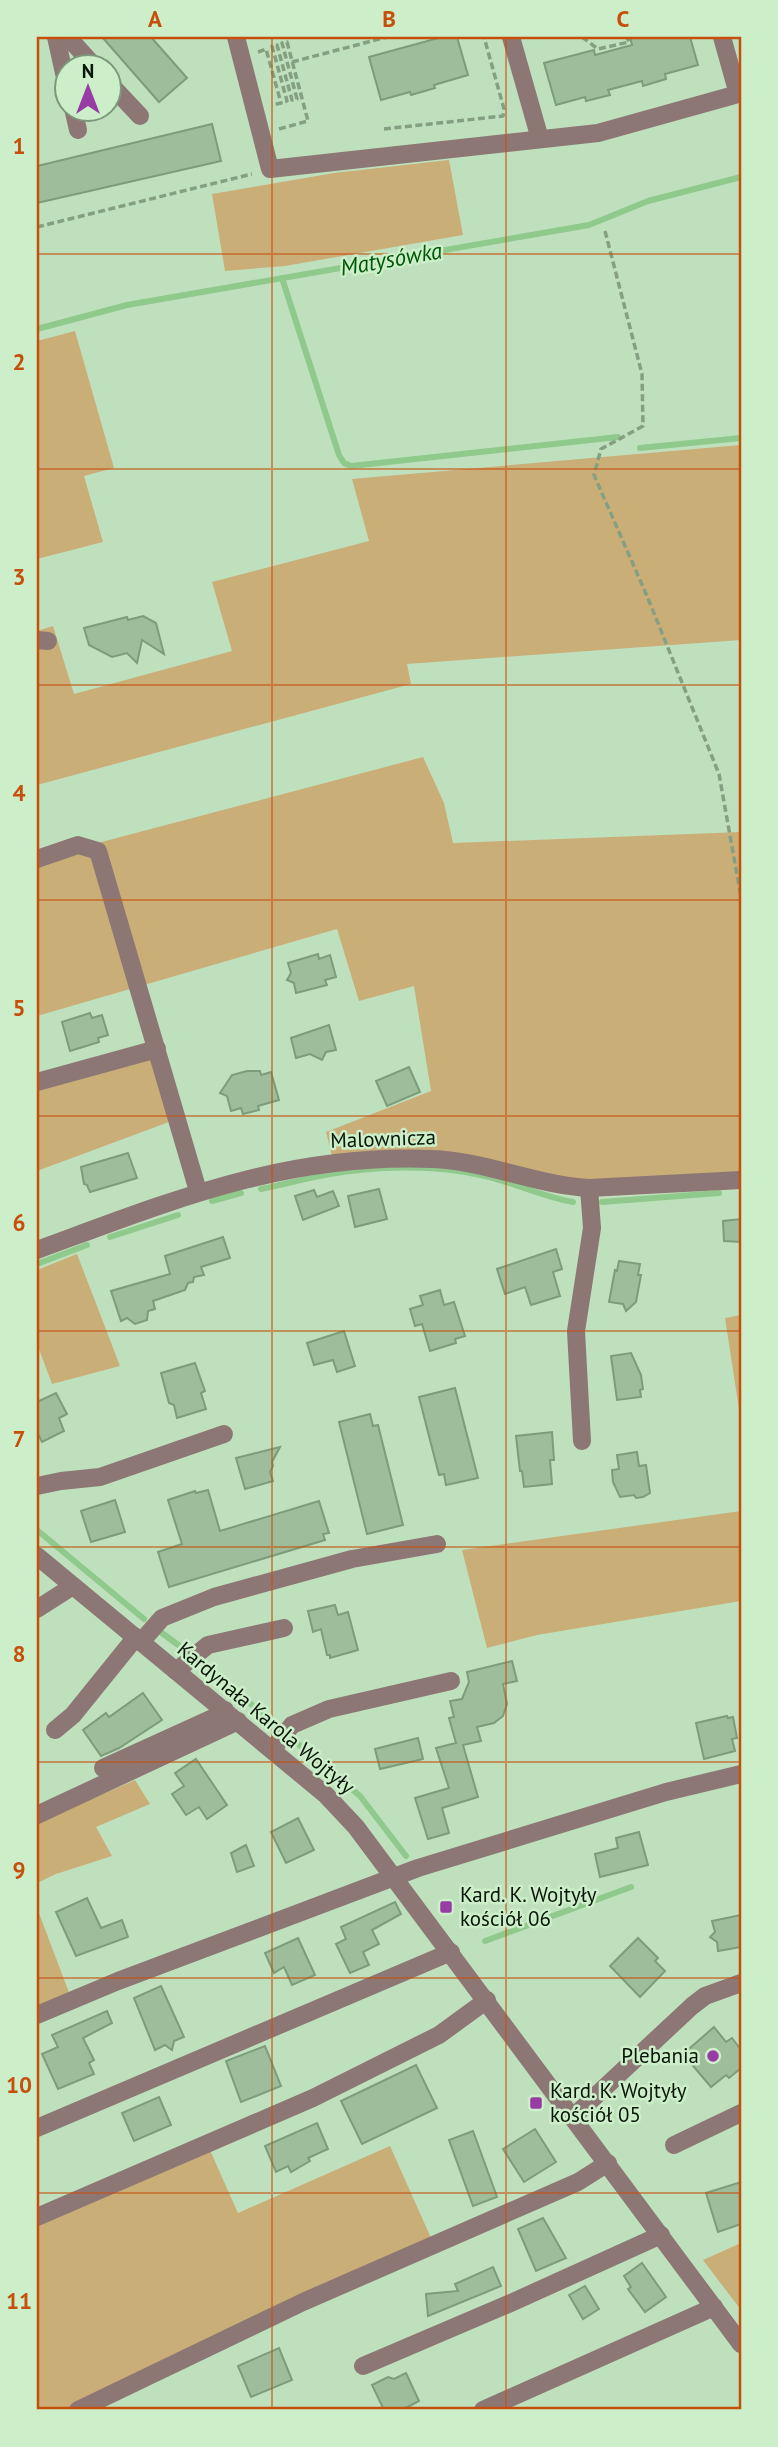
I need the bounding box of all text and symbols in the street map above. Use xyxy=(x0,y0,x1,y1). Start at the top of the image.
text: A xyxy=(148,4,162,33)
text: B xyxy=(382,4,396,33)
text: C xyxy=(617,4,630,33)
north arrow xyxy=(52,52,122,122)
text: N xyxy=(82,59,94,83)
text: 1 xyxy=(12,131,26,160)
water label: Matysówka xyxy=(338,235,444,282)
text: 2 xyxy=(12,347,26,376)
text: 3 xyxy=(12,562,26,591)
text: 4 xyxy=(12,778,26,807)
text: 5 xyxy=(12,993,26,1022)
street label: Malownicza xyxy=(330,1123,436,1154)
text: 6 xyxy=(12,1208,26,1237)
text: 7 xyxy=(12,1424,26,1453)
street label: Kardynała Karola Wojtyły xyxy=(172,1635,361,1800)
text: 8 xyxy=(12,1639,26,1668)
text: 9 xyxy=(12,1855,26,1884)
place label: Kard. K. Wojtyły kościół 06 xyxy=(460,1881,597,1932)
marker: Kard. K. Wojtyły kościół 06 xyxy=(438,1899,454,1915)
place label: Plebania xyxy=(621,2042,699,2069)
marker: Plebania xyxy=(705,2048,721,2064)
text: 10 xyxy=(6,2070,32,2099)
place label: Kard. K. Wojtyły kościół 05 xyxy=(550,2077,687,2128)
marker: Kard. K. Wojtyły kościół 05 xyxy=(528,2095,544,2111)
text: 11 xyxy=(6,2286,32,2315)

